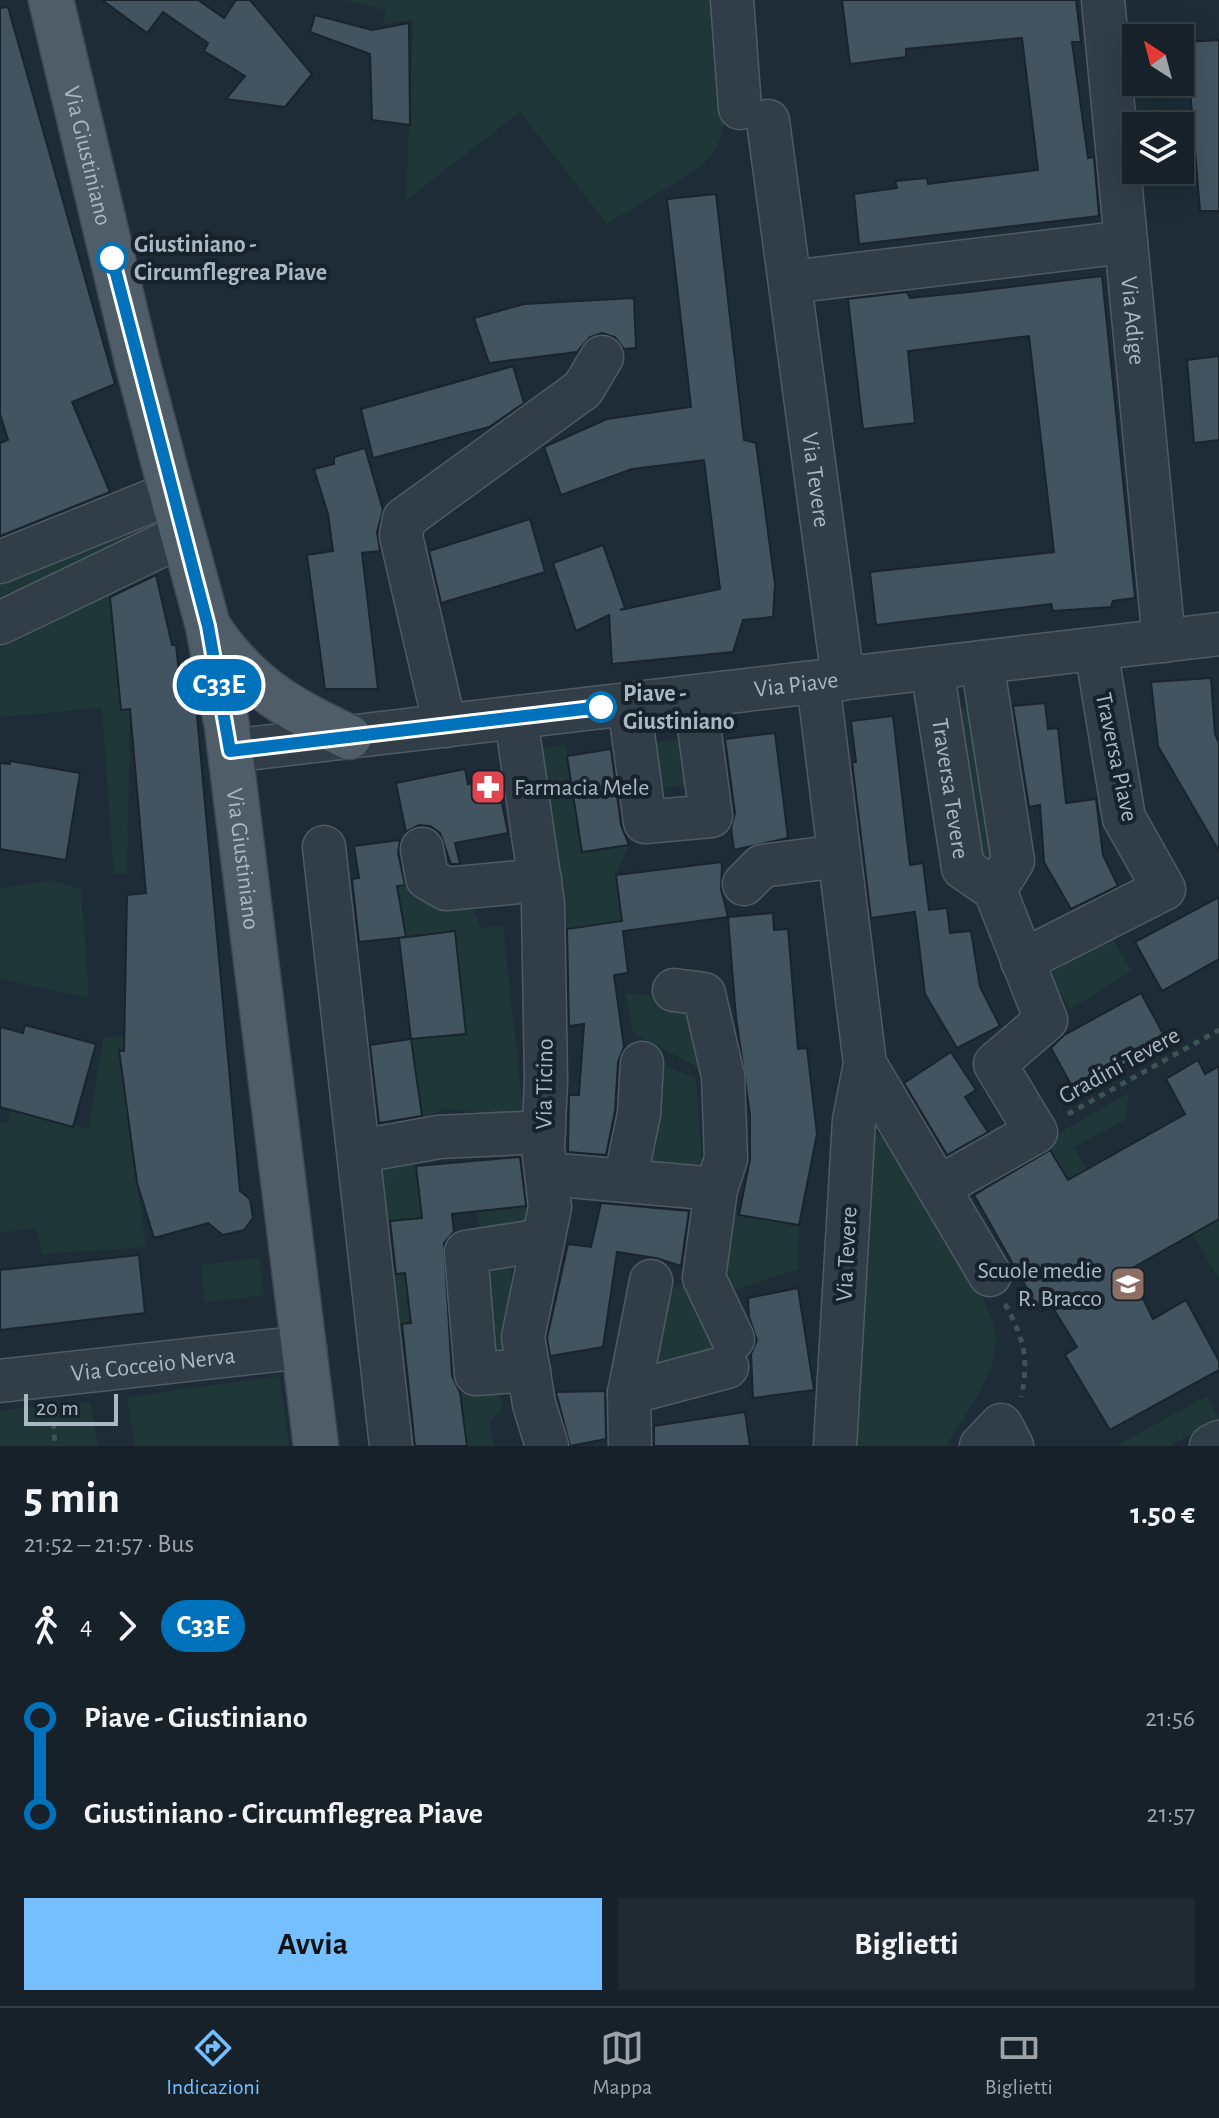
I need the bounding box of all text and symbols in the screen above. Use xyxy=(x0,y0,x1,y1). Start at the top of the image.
north arrow xyxy=(1122,24,1194,96)
map controls xyxy=(1122,24,1194,184)
street label: Via Giustiniano xyxy=(59,84,115,228)
button: layers xyxy=(1122,112,1194,184)
place label: Giustiniano - Circumflegrea Piave xyxy=(134,233,327,285)
marker: Giustiniano - Circumflegrea Piave xyxy=(97,243,127,273)
street label: Via Adige xyxy=(1116,275,1149,366)
street label: Via Tevere xyxy=(797,431,833,529)
line badge: C33E xyxy=(163,659,275,711)
street label: Via Piave xyxy=(753,668,839,702)
text: C33E xyxy=(193,671,245,699)
place label: Piave - Giustiniano xyxy=(623,682,735,734)
street label: Traversa Piave xyxy=(1091,691,1141,824)
marker: Piave - Giustiniano xyxy=(586,692,616,722)
street label: Traversa Tevere xyxy=(927,717,972,861)
pharmacy icon: Farmacia Mele xyxy=(469,768,507,806)
place label: Farmacia Mele xyxy=(514,776,649,800)
street label: Via Giustiniano xyxy=(222,787,263,931)
street label: Gradini Tevere xyxy=(1055,1023,1184,1109)
street label: Via Ticino xyxy=(532,1038,558,1130)
street label: Via Tevere xyxy=(833,1206,861,1302)
place label: Scuole medie R. Bracco xyxy=(977,1259,1102,1311)
school or university icon: Scuole medie R. Bracco xyxy=(1109,1265,1147,1303)
street label: Via Cocceio Nerva xyxy=(70,1344,237,1386)
scale bar xyxy=(24,1390,118,1426)
text: 20 m xyxy=(36,1397,79,1419)
text: 5 min xyxy=(24,1477,120,1521)
text: 1.50 € xyxy=(1130,1499,1195,1529)
text: 21:52 – 21:57 · Bus xyxy=(24,1531,194,1557)
icon: walk xyxy=(24,1604,68,1648)
icon: forward xyxy=(105,1604,149,1648)
text: C33E xyxy=(177,1612,229,1640)
text: 4 xyxy=(80,1613,93,1639)
text: Piave - Giustiniano xyxy=(84,1703,308,1733)
text: 21:56 xyxy=(1145,1705,1195,1731)
text: Giustiniano - Circumflegrea Piave xyxy=(84,1799,483,1829)
text: 21:57 xyxy=(1147,1801,1195,1827)
button: Avvia xyxy=(24,1898,602,1990)
button: Biglietti xyxy=(618,1898,1195,1990)
tab: Indicazioni xyxy=(166,2026,260,2100)
tab: Mappa xyxy=(592,2026,652,2100)
tab: Biglietti xyxy=(985,2026,1053,2100)

